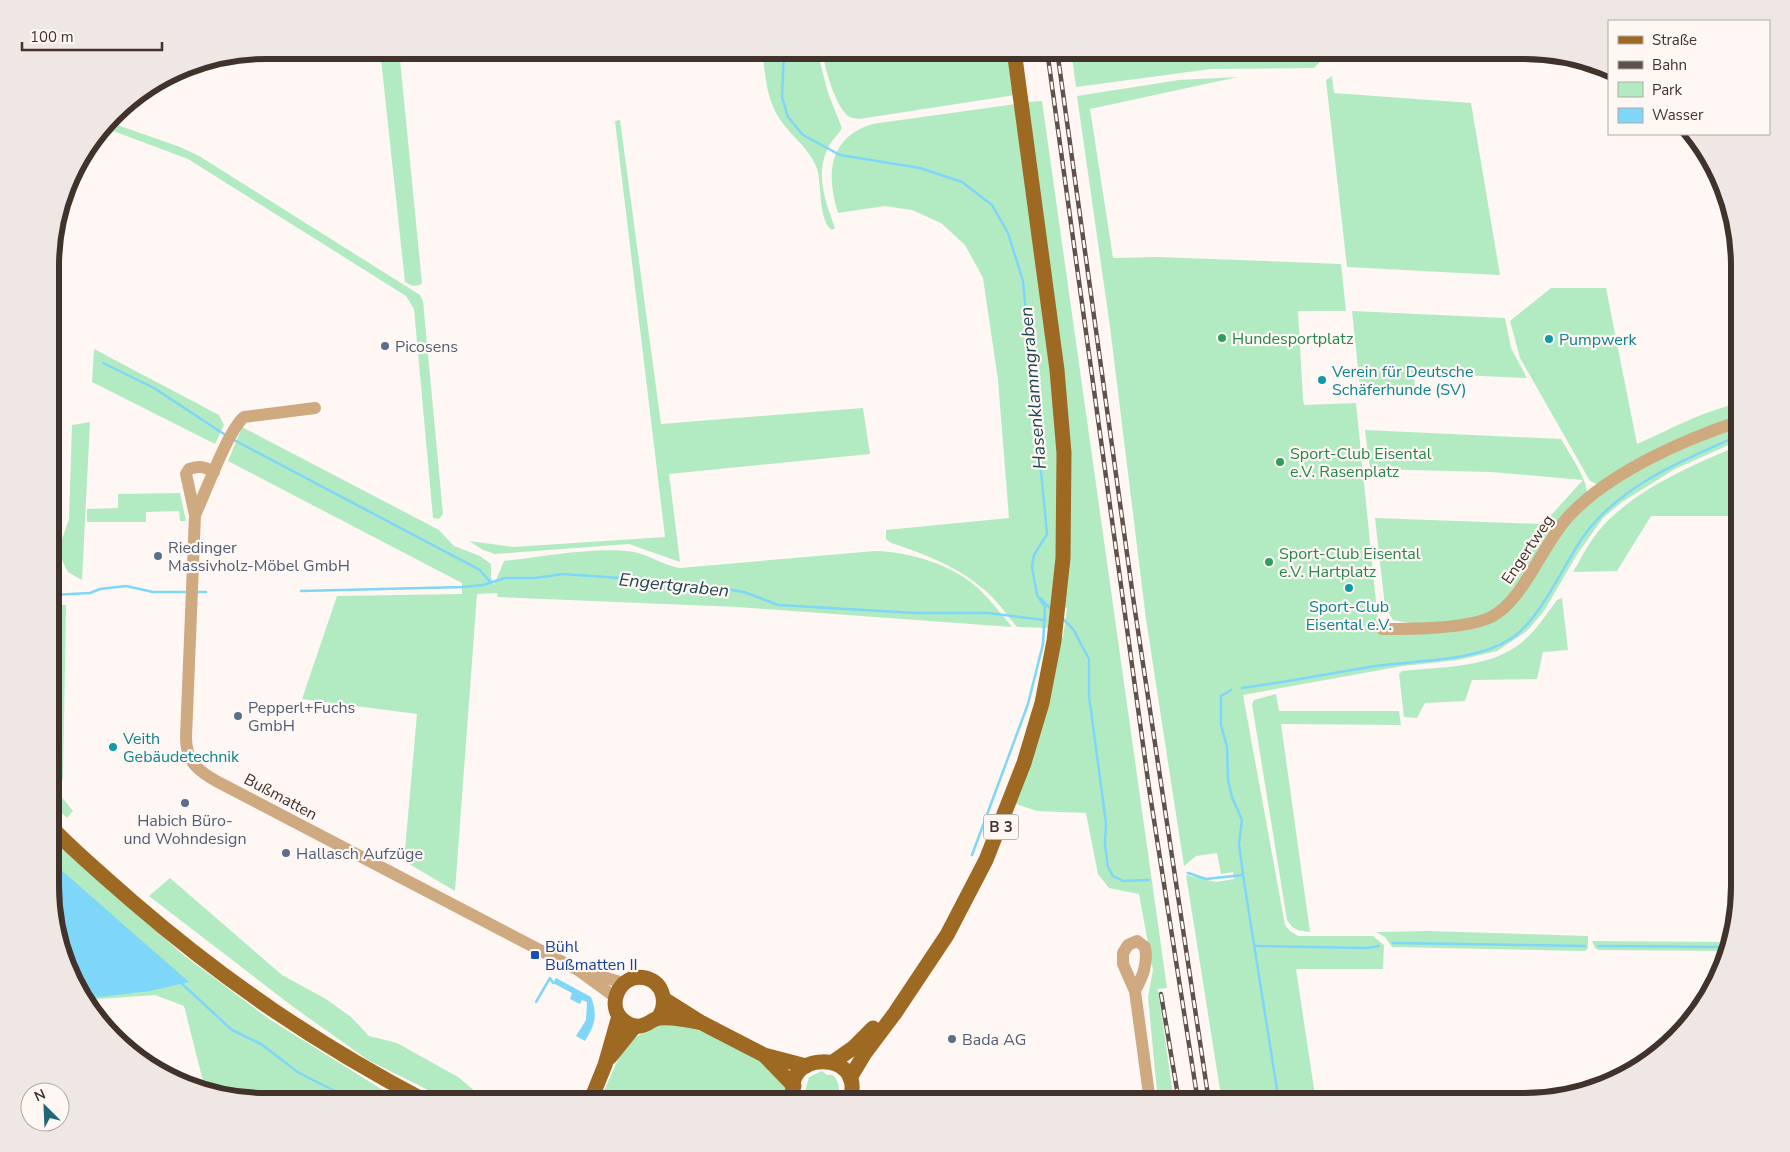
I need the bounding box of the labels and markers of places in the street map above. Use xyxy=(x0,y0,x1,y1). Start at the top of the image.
place label: Hundesportplatz xyxy=(1232,328,1353,350)
place label: Pumpwerk xyxy=(1559,329,1637,351)
marker: Hundesportplatz xyxy=(1216,332,1228,344)
marker: Pumpwerk xyxy=(1543,333,1555,345)
place label: Picosens xyxy=(395,336,458,358)
marker: Picosens xyxy=(379,340,391,352)
place label: Verein für Deutsche Schäferhunde (SV) xyxy=(1331,361,1473,401)
marker: Verein für Deutsche Schäferhunde (SV) xyxy=(1316,374,1328,386)
place label: Sport-Club Eisental e.V. Rasenplatz xyxy=(1290,443,1432,483)
marker: Sport-Club Eisental e.V. Rasenplatz xyxy=(1274,456,1286,468)
place label: Riedinger Massivholz-Möbel GmbH xyxy=(168,537,350,577)
place label: Sport-Club Eisental e.V. Hartplatz xyxy=(1279,543,1421,583)
marker: Riedinger Massivholz-Möbel GmbH xyxy=(152,550,164,562)
marker: Sport-Club Eisental e.V. Hartplatz xyxy=(1263,556,1275,568)
marker: Sport-Club Eisental e.V. xyxy=(1343,582,1355,594)
place label: Sport-Club Eisental e.V. xyxy=(1306,596,1392,636)
place label: Pepperl+Fuchs GmbH xyxy=(248,697,355,737)
marker: Pepperl+Fuchs GmbH xyxy=(232,710,244,722)
place label: Veith Gebäudetechnik xyxy=(122,728,240,768)
marker: Veith Gebäudetechnik xyxy=(107,741,119,753)
marker: Habich Büro- und Wohndesign xyxy=(179,797,191,809)
place label: Habich Büro- und Wohndesign xyxy=(124,810,246,850)
place label: Hallasch Aufzüge xyxy=(296,843,423,865)
marker: Hallasch Aufzüge xyxy=(280,847,292,859)
place label: Bühl Bußmatten II xyxy=(545,936,638,976)
marker: Bühl Bußmatten II xyxy=(529,949,541,961)
place label: Bada AG xyxy=(962,1029,1026,1051)
marker: Bada AG xyxy=(946,1033,958,1045)

